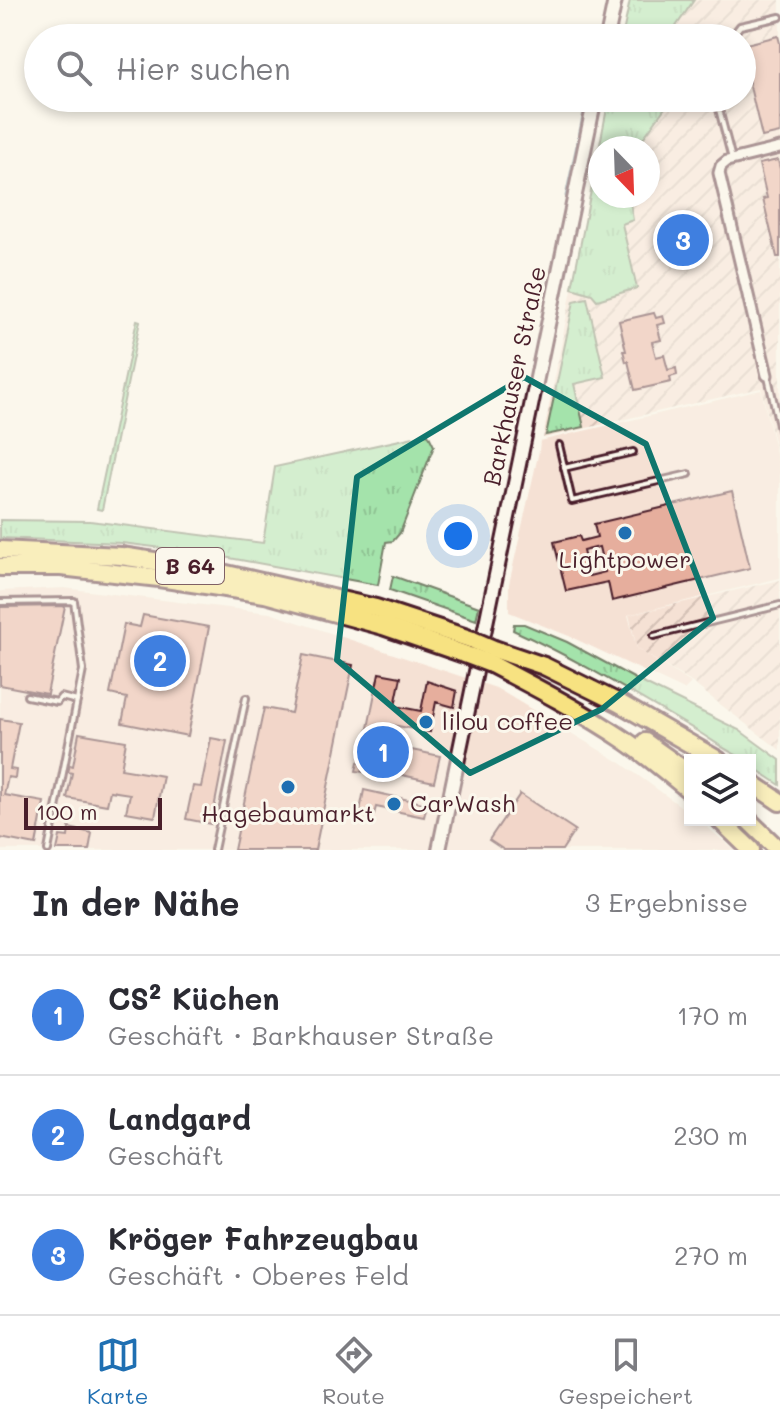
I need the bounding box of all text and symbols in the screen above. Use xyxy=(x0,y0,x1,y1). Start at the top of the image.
search box xyxy=(24,24,756,112)
icon: search xyxy=(52,46,96,90)
text: Hier suchen xyxy=(116,48,291,88)
north arrow xyxy=(588,136,660,208)
pin: 3 xyxy=(657,210,709,270)
street label: Barkhauser Straße xyxy=(475,263,552,488)
your location xyxy=(438,516,478,556)
marker: Lightpower xyxy=(616,524,634,542)
place label: Lightpower xyxy=(559,543,691,574)
road number: B 64 xyxy=(156,548,224,584)
pin: 2 xyxy=(134,631,186,691)
place label: lilou coffee xyxy=(442,705,573,736)
marker: lilou coffee xyxy=(417,713,435,731)
pin: 1 xyxy=(357,722,409,782)
map controls xyxy=(684,754,756,826)
button: layers xyxy=(684,754,756,826)
marker: Hagebaumarkt xyxy=(279,778,297,796)
place label: CarWash xyxy=(410,787,515,818)
scale bar xyxy=(24,794,162,830)
marker: CarWash xyxy=(385,795,403,813)
text: 100 m xyxy=(36,797,98,826)
place label: Hagebaumarkt xyxy=(201,797,375,828)
text: In der Nähe xyxy=(32,880,240,925)
text: 3 Ergebnisse xyxy=(585,885,748,919)
text: CS² Küchen xyxy=(108,978,280,1018)
text: 1 xyxy=(52,998,64,1032)
text: 170 m xyxy=(677,998,748,1032)
text: Geschäft · Barkhauser Straße xyxy=(108,1018,494,1052)
text: Landgard xyxy=(108,1098,251,1138)
text: 2 xyxy=(51,1118,65,1152)
text: 230 m xyxy=(673,1118,748,1152)
text: Geschäft xyxy=(108,1138,224,1172)
text: Kröger Fahrzeugbau xyxy=(108,1218,419,1258)
text: 3 xyxy=(50,1238,66,1272)
text: 270 m xyxy=(674,1238,748,1272)
text: Geschäft · Oberes Feld xyxy=(108,1258,409,1292)
tab: Karte xyxy=(87,1333,148,1410)
tab: Route xyxy=(322,1333,385,1410)
tab: Gespeichert xyxy=(559,1333,693,1410)

